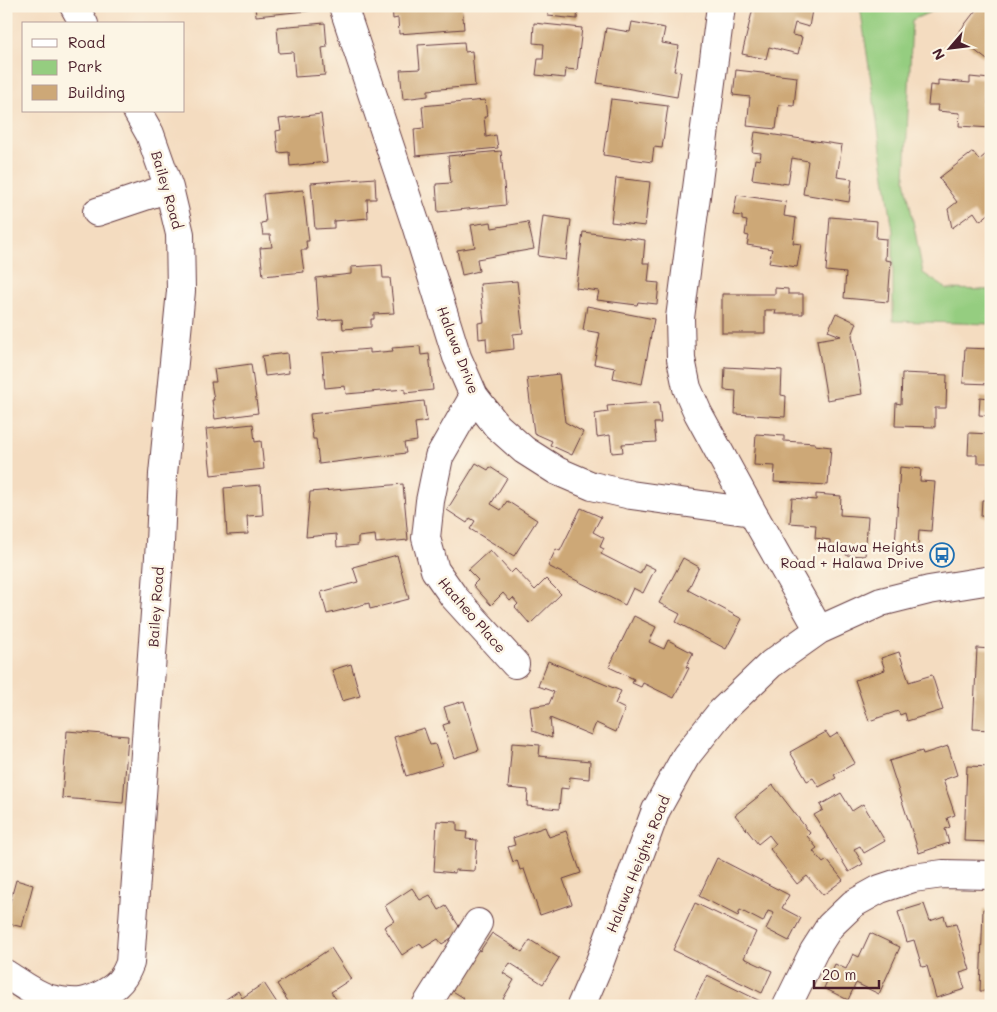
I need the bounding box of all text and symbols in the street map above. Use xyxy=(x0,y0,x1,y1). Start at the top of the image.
legend xyxy=(22,22,185,112)
north arrow xyxy=(924,22,974,72)
text: Road xyxy=(68,32,105,52)
text: N xyxy=(927,45,949,63)
text: Park xyxy=(68,56,102,76)
text: Building xyxy=(68,82,125,102)
street label: Bailey Road xyxy=(147,149,188,231)
street label: Halawa Drive xyxy=(433,303,484,396)
place label: Halawa Heights Road + Halawa Drive xyxy=(781,537,924,572)
bus stop icon: Halawa Heights Road + Halawa Drive xyxy=(929,542,955,568)
street label: Bailey Road xyxy=(143,566,168,648)
street label: Haaheo Place xyxy=(434,573,511,657)
street label: Halawa Heights Road xyxy=(601,792,674,935)
scale bar xyxy=(814,957,880,989)
text: 20 m xyxy=(822,964,856,984)

